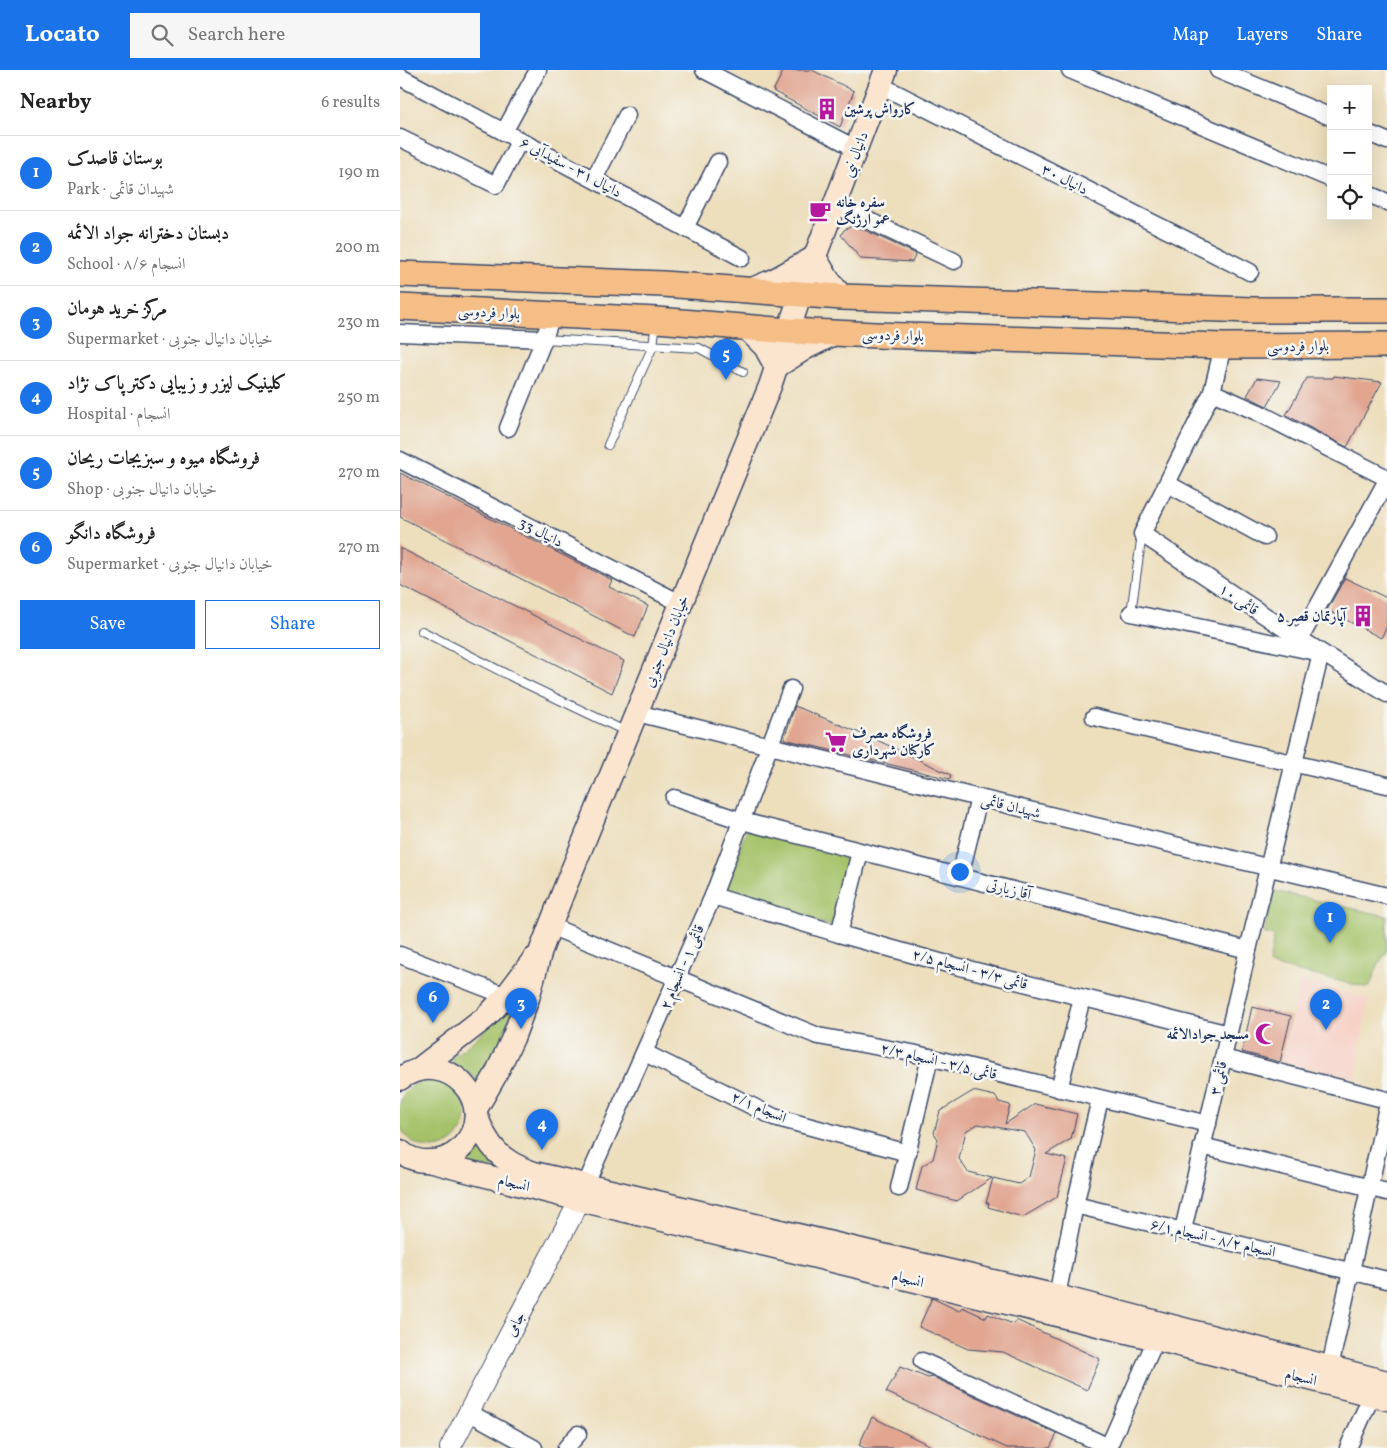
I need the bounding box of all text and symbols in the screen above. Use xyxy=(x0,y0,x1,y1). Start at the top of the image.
search box xyxy=(130,13,480,58)
text: Locato xyxy=(25,18,100,52)
icon: search xyxy=(148,21,176,49)
text: Search here xyxy=(188,22,285,48)
text: Map xyxy=(1172,23,1208,48)
text: Layers xyxy=(1236,23,1288,48)
text: Share xyxy=(1316,23,1362,48)
map controls xyxy=(1327,85,1372,220)
button: + xyxy=(1327,85,1372,130)
text: Nearby xyxy=(20,88,91,117)
text: 6 results xyxy=(321,92,380,114)
building icon: کارواش پرشین xyxy=(814,96,840,122)
place label: کارواش پرشین xyxy=(844,100,916,121)
street label: دانیال نبی xyxy=(838,129,875,180)
button: − xyxy=(1327,130,1372,175)
street label: دانیال ۳۱ - سفیدآبی ۶ xyxy=(516,133,625,204)
text: بوستان قاصدک xyxy=(67,146,163,172)
street label: دانیال ۳۰ xyxy=(1037,160,1091,201)
text: 1 xyxy=(33,162,39,184)
text: 190 m xyxy=(338,162,380,184)
button: locate xyxy=(1327,175,1372,220)
text: Park · شهیدان قائمی xyxy=(67,179,174,201)
place label: سفره خانه عمو ارژنگ xyxy=(836,193,890,231)
cafe icon: سفره خانه عمو ارژنگ xyxy=(807,198,833,224)
text: دبستان دخترانه جواد الائمه xyxy=(67,221,229,247)
text: 2 xyxy=(32,237,40,259)
text: 200 m xyxy=(335,237,380,259)
text: School · انسجام ۸/۶ xyxy=(67,254,185,276)
text: مرکز خرید هومان xyxy=(67,296,167,322)
street label: بلوار فردوسی xyxy=(457,301,521,326)
text: 3 xyxy=(32,312,40,334)
text: 230 m xyxy=(337,312,380,334)
street label: بلوار فردوسی xyxy=(862,325,924,348)
text: Supermarket · خیابان دانیال جنوبی xyxy=(67,329,273,351)
street label: بلوار فردوسی xyxy=(1267,336,1329,359)
pin: 5 xyxy=(710,339,742,380)
text: کلینیک لیزر و زیبایی دکتر پاک نژاد xyxy=(67,371,287,397)
text: 4 xyxy=(31,387,41,409)
text: 250 m xyxy=(337,387,380,409)
text: Hospital · انسجام xyxy=(67,404,171,426)
text: فروشگاه میوه و سبزیجات ریحان xyxy=(67,446,260,472)
text: 5 xyxy=(32,462,40,484)
text: 270 m xyxy=(338,462,380,484)
text: Shop · خیابان دانیال جنوبی xyxy=(67,479,217,501)
street label: دانیال 33 xyxy=(514,513,566,553)
text: فروشگاه دانگو xyxy=(67,521,156,547)
text: 6 xyxy=(32,537,40,559)
text: 270 m xyxy=(338,537,380,559)
text: Supermarket · خیابان دانیال جنوبی xyxy=(67,554,273,576)
street label: قائمی ۱۰ xyxy=(1214,579,1262,621)
street label: خیابان دانیال جنوبی xyxy=(639,592,695,691)
button: Save xyxy=(20,600,195,649)
button: Share xyxy=(205,600,380,649)
building icon: آپارتمان قصر ۵ xyxy=(1350,603,1376,629)
place label: آپارتمان قصر ۵ xyxy=(1277,607,1348,628)
place label: فروشگاه مصرف کارکنان شهرداری xyxy=(852,723,936,762)
supermarket icon: فروشگاه مصرف کارکنان شهرداری xyxy=(823,729,849,755)
street label: شهیدان قائمی xyxy=(979,790,1043,825)
your location xyxy=(947,859,973,885)
street label: آقا زیارتی xyxy=(984,875,1035,907)
pin: 1 xyxy=(1314,902,1346,943)
street label: قائمی ۱ - انسجام ۲ xyxy=(656,922,712,1014)
street label: قائمی ۳/۳ - انسجام ۲/۵ xyxy=(909,945,1030,997)
pin: 6 xyxy=(417,982,449,1023)
pin: 3 xyxy=(505,988,537,1029)
pin: 2 xyxy=(1310,989,1342,1030)
mosque icon: مسجد جوادالائمه xyxy=(1253,1021,1279,1047)
place label: مسجد جوادالائمه xyxy=(1166,1025,1249,1046)
street label: قائمی ۳/۵ - انسجام ۲/۳ xyxy=(878,1039,999,1087)
street label: قائمی ۳ xyxy=(1205,1059,1234,1098)
street label: انسجام ۲/۱ xyxy=(727,1087,789,1130)
pin: 4 xyxy=(526,1109,558,1150)
street label: انسجام xyxy=(495,1170,532,1200)
street label: انسجام ۸/۲ - انسجام ۶/۱ xyxy=(1148,1215,1277,1265)
street label: انسجام xyxy=(889,1266,926,1296)
street label: جامی xyxy=(501,1309,531,1341)
street label: انسجام xyxy=(1282,1364,1319,1394)

